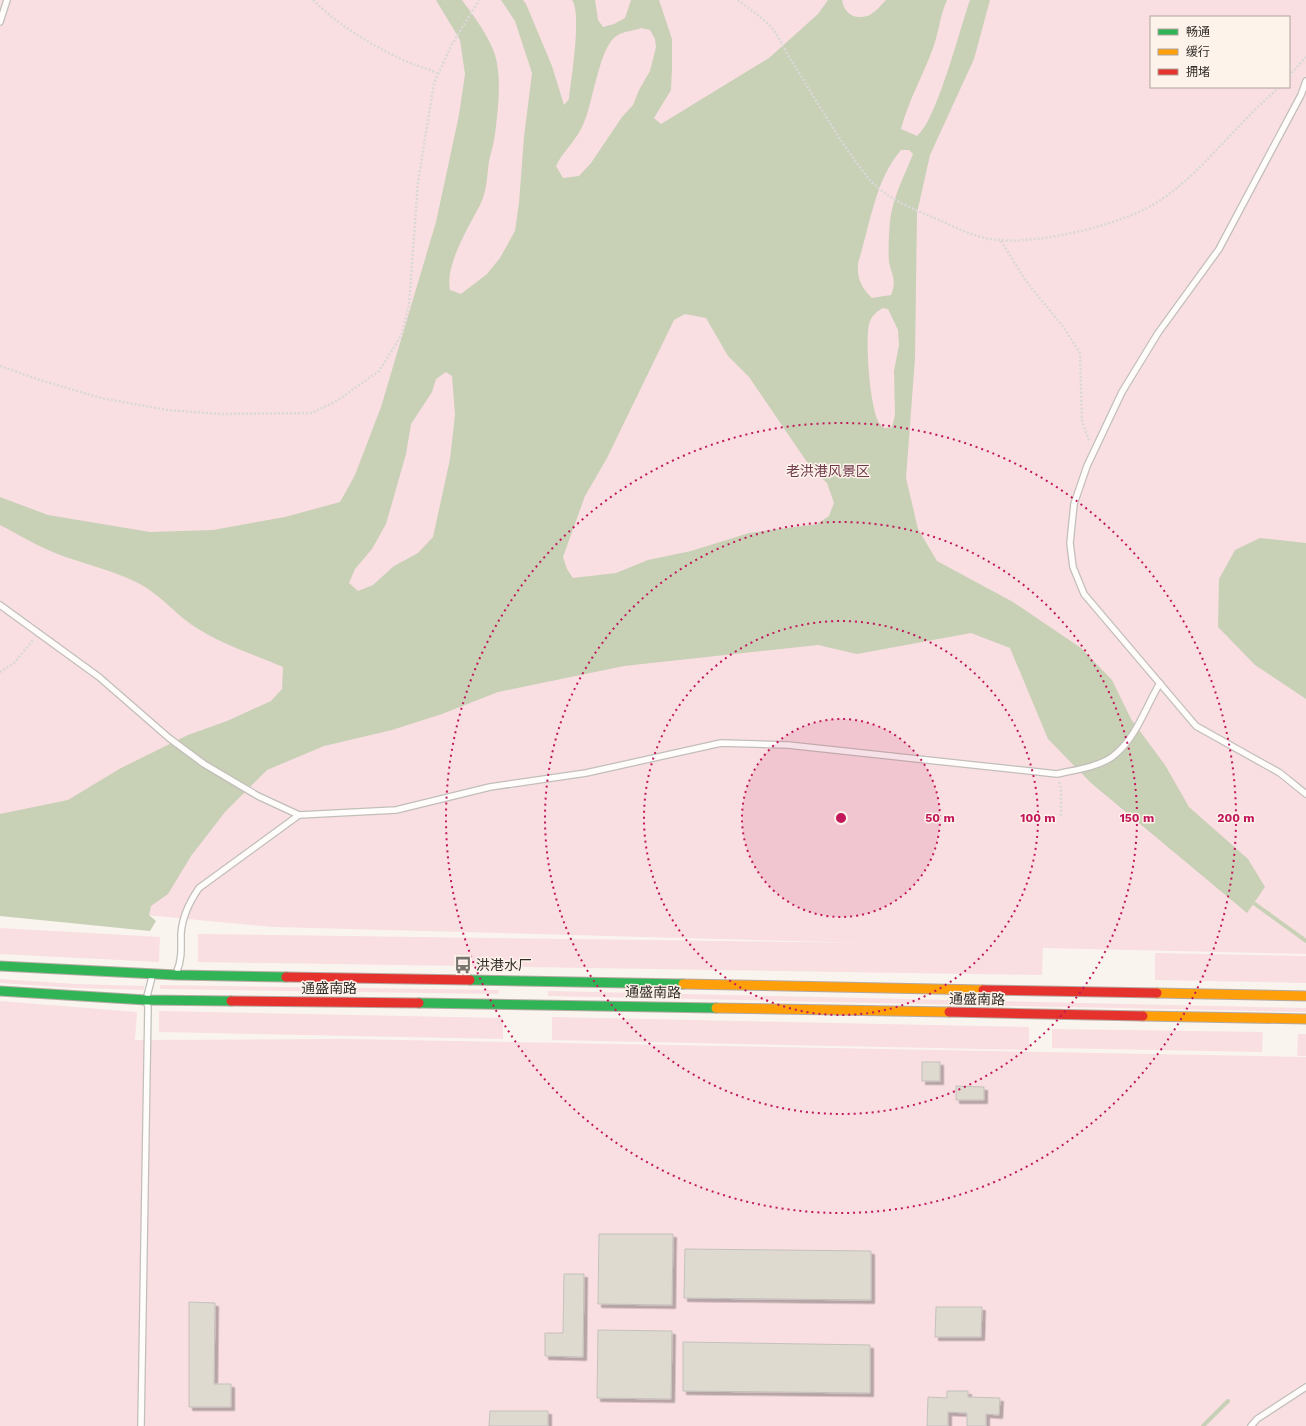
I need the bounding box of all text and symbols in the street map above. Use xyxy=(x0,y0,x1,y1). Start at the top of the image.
legend xyxy=(1150,16,1290,88)
text: 畅通 xyxy=(1186,25,1210,39)
text: 缓行 xyxy=(1186,45,1210,59)
text: 拥堵 xyxy=(1186,65,1210,79)
park label: 老洪港风景区 xyxy=(786,463,870,479)
centre of rings xyxy=(834,811,848,825)
text: 50 m xyxy=(925,811,955,825)
text: 100 m xyxy=(1020,811,1056,825)
text: 150 m xyxy=(1120,811,1154,825)
text: 200 m xyxy=(1217,811,1255,825)
bus stop icon: 洪港水厂 xyxy=(453,955,473,975)
place label: 洪港水厂 xyxy=(476,957,532,973)
street label: 通盛南路 xyxy=(301,980,357,996)
street label: 通盛南路 xyxy=(625,984,681,1000)
street label: 通盛南路 xyxy=(949,991,1005,1007)

